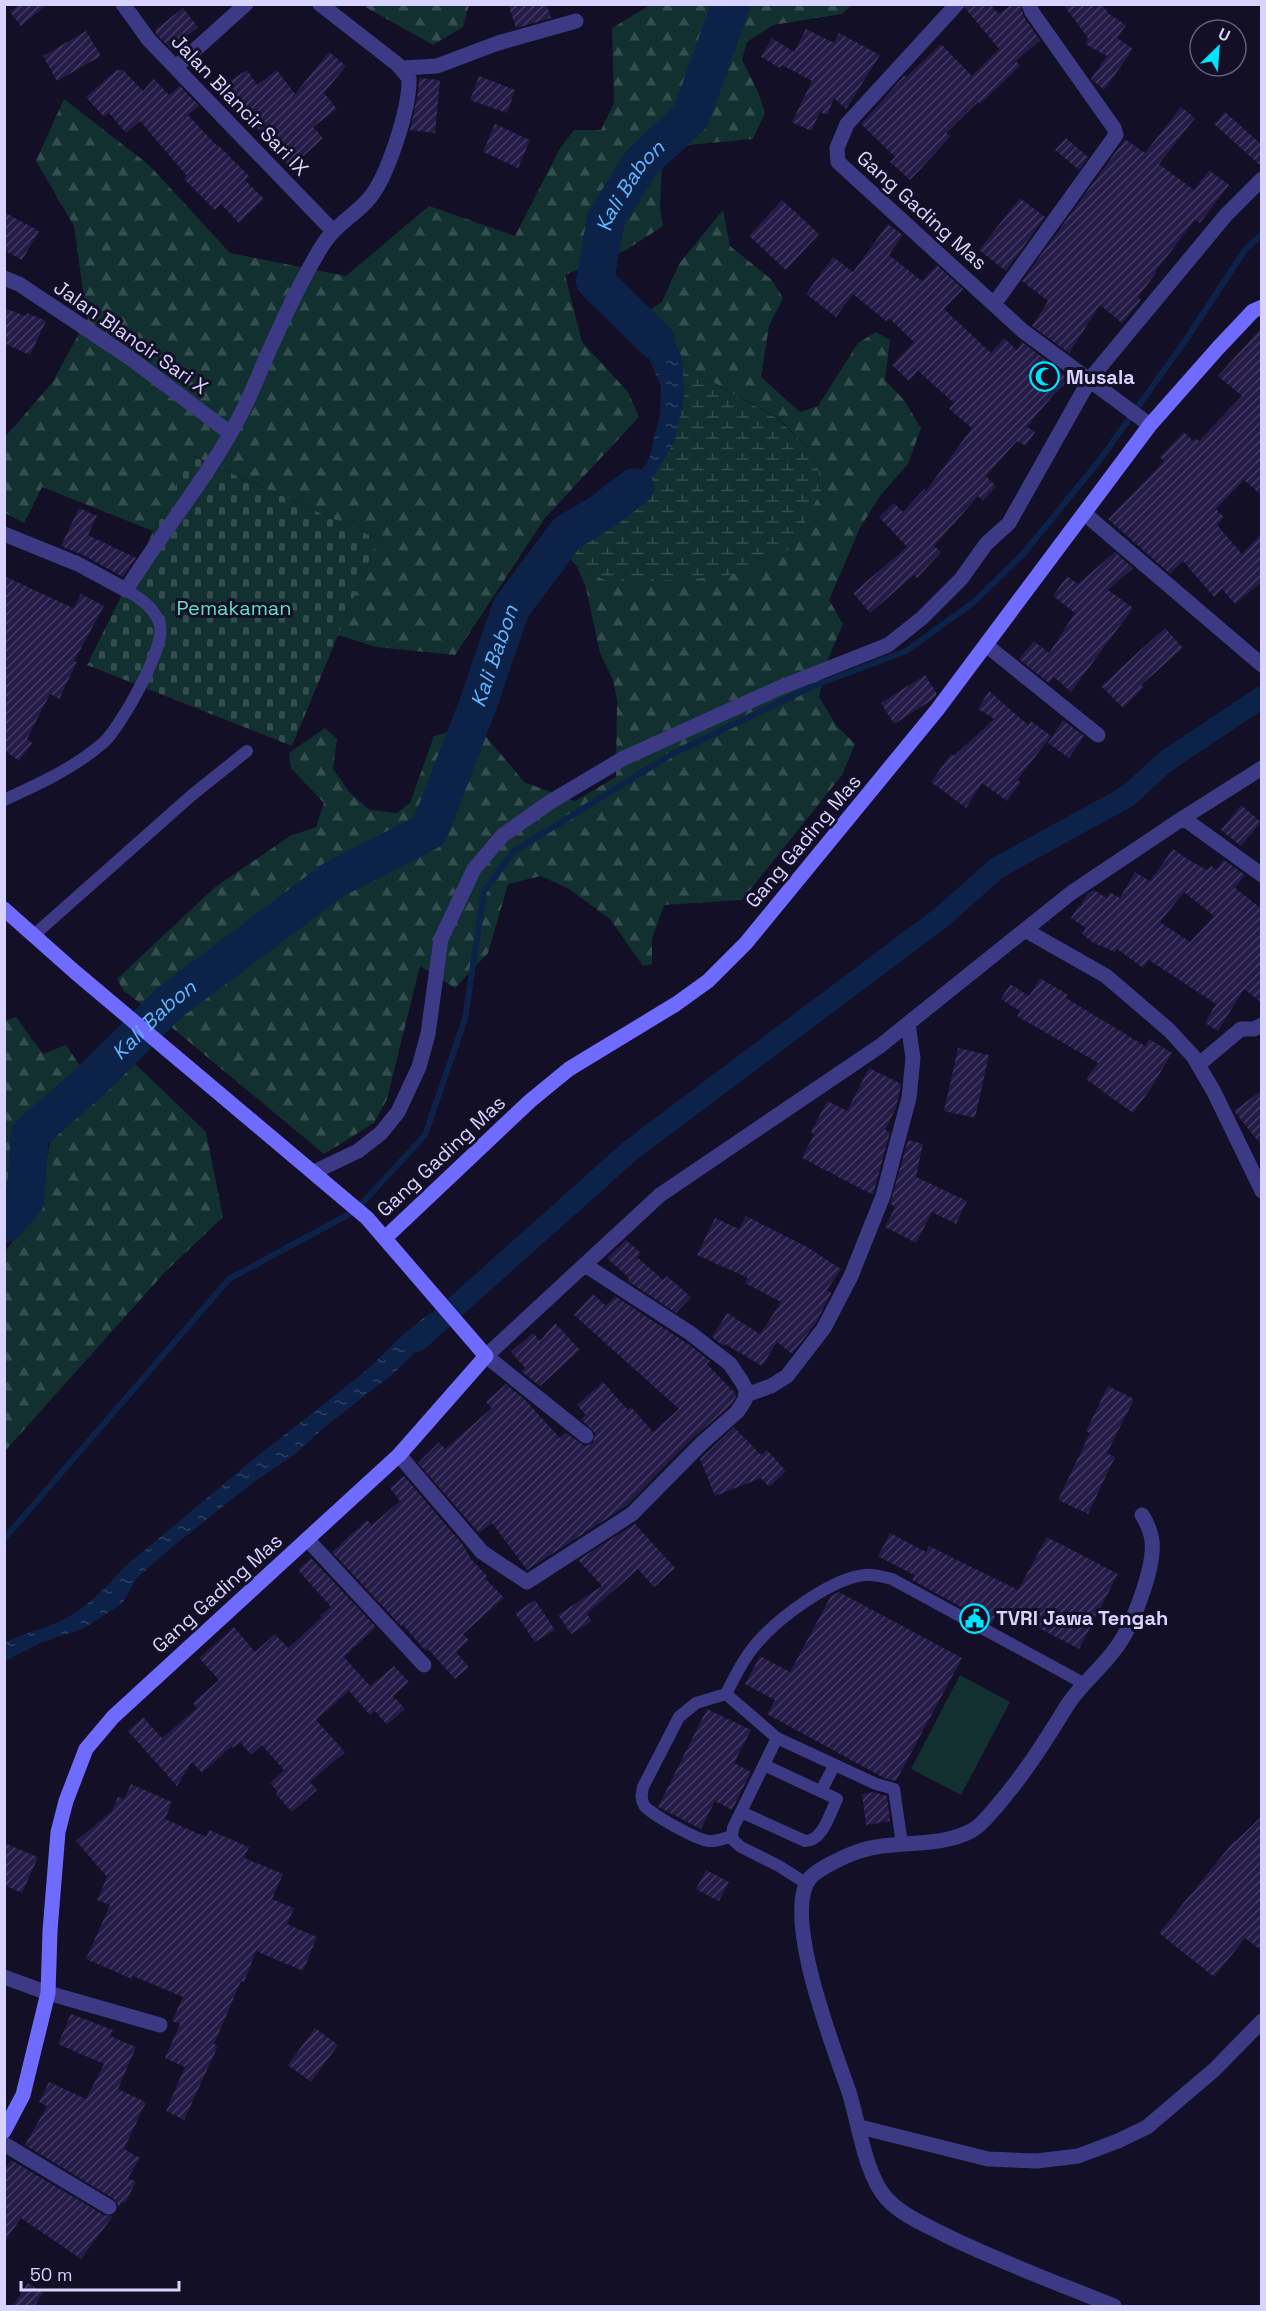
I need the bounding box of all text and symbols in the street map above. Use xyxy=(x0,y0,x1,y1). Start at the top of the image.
north arrow xyxy=(1188,18,1248,78)
text: U xyxy=(1215,23,1233,47)
street label: Jalan Blancir Sari IX xyxy=(166,29,314,181)
water label: Kali Babon xyxy=(590,133,671,234)
street label: Gang Gading Mas xyxy=(851,145,993,275)
street label: Jalan Blancir Sari X xyxy=(49,274,213,400)
mosque icon: Musala xyxy=(1029,361,1061,393)
place label: Musala xyxy=(1066,364,1135,390)
park label: Pemakaman xyxy=(176,595,292,621)
water label: Kali Babon xyxy=(464,600,524,710)
street label: Gang Gading Mas xyxy=(739,769,867,913)
water label: Kali Babon xyxy=(106,973,202,1066)
street label: Gang Gading Mas xyxy=(371,1090,511,1222)
street label: Gang Gading Mas xyxy=(146,1528,288,1658)
public building icon: TVRI Jawa Tengah xyxy=(959,1602,991,1634)
place label: TVRI Jawa Tengah xyxy=(996,1605,1168,1631)
scale bar xyxy=(21,2254,178,2292)
text: 50 m xyxy=(30,2263,72,2286)

